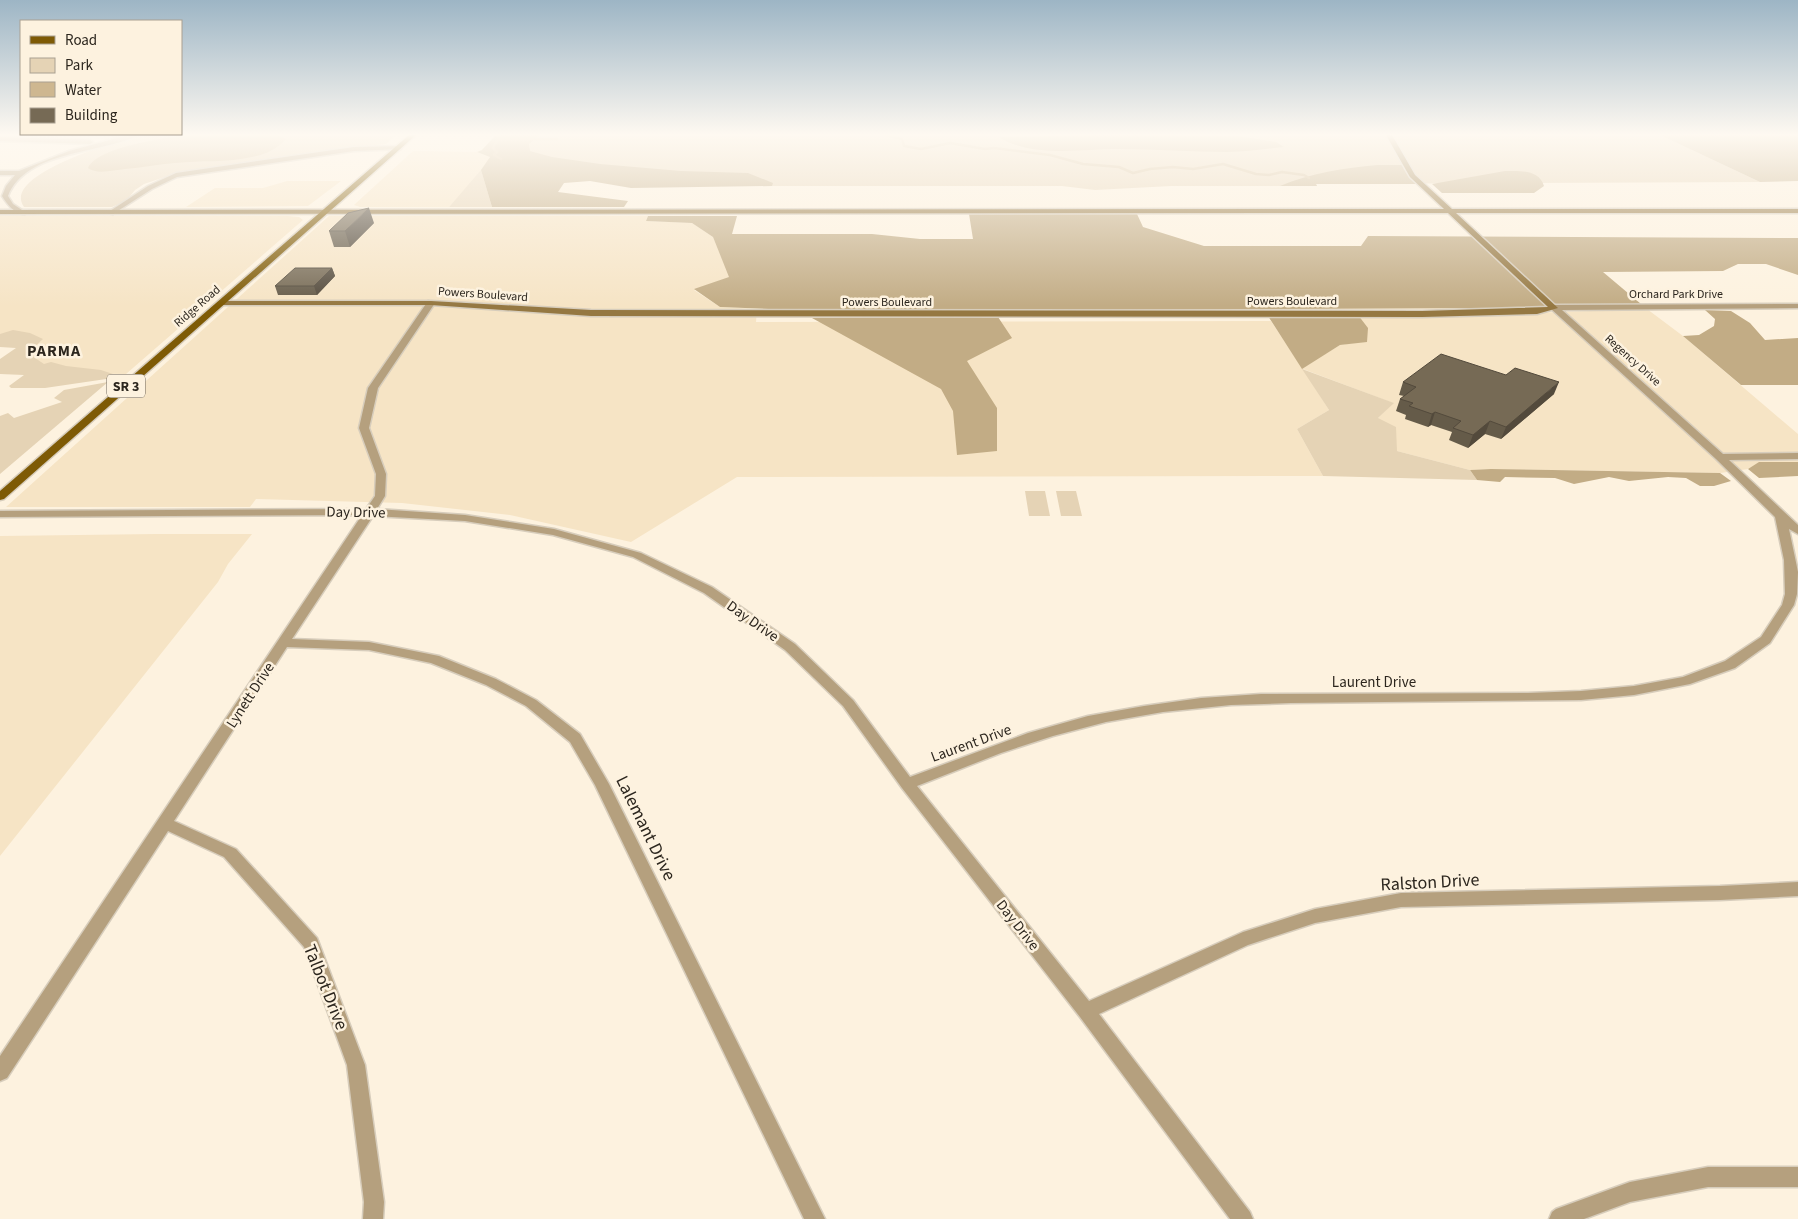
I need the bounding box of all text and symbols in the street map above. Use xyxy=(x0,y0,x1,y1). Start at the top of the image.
legend xyxy=(20,20,182,135)
text: Road xyxy=(65,30,97,51)
text: Park xyxy=(65,55,94,76)
text: Water xyxy=(65,80,102,101)
text: Building xyxy=(65,105,118,126)
street label: Ridge Road xyxy=(170,281,224,331)
street label: Powers Boulevard xyxy=(437,283,529,306)
street label: Orchard Park Drive xyxy=(1629,286,1723,303)
street label: Powers Boulevard xyxy=(1247,293,1337,310)
street label: Powers Boulevard xyxy=(842,294,932,311)
street label: Regency Drive xyxy=(1601,330,1665,390)
district label: PARMA xyxy=(27,340,81,362)
road number: SR 3 xyxy=(107,374,145,398)
street label: Day Drive xyxy=(326,501,386,524)
street label: Day Drive xyxy=(722,596,783,647)
street label: Lynett Drive xyxy=(221,658,280,732)
street label: Laurent Drive xyxy=(1332,672,1416,693)
street label: Laurent Drive xyxy=(928,719,1014,768)
street label: Lalemant Drive xyxy=(609,772,682,885)
street label: Ralston Drive xyxy=(1380,867,1480,898)
street label: Day Drive xyxy=(991,895,1044,955)
street label: Talbot Drive xyxy=(297,941,354,1034)

